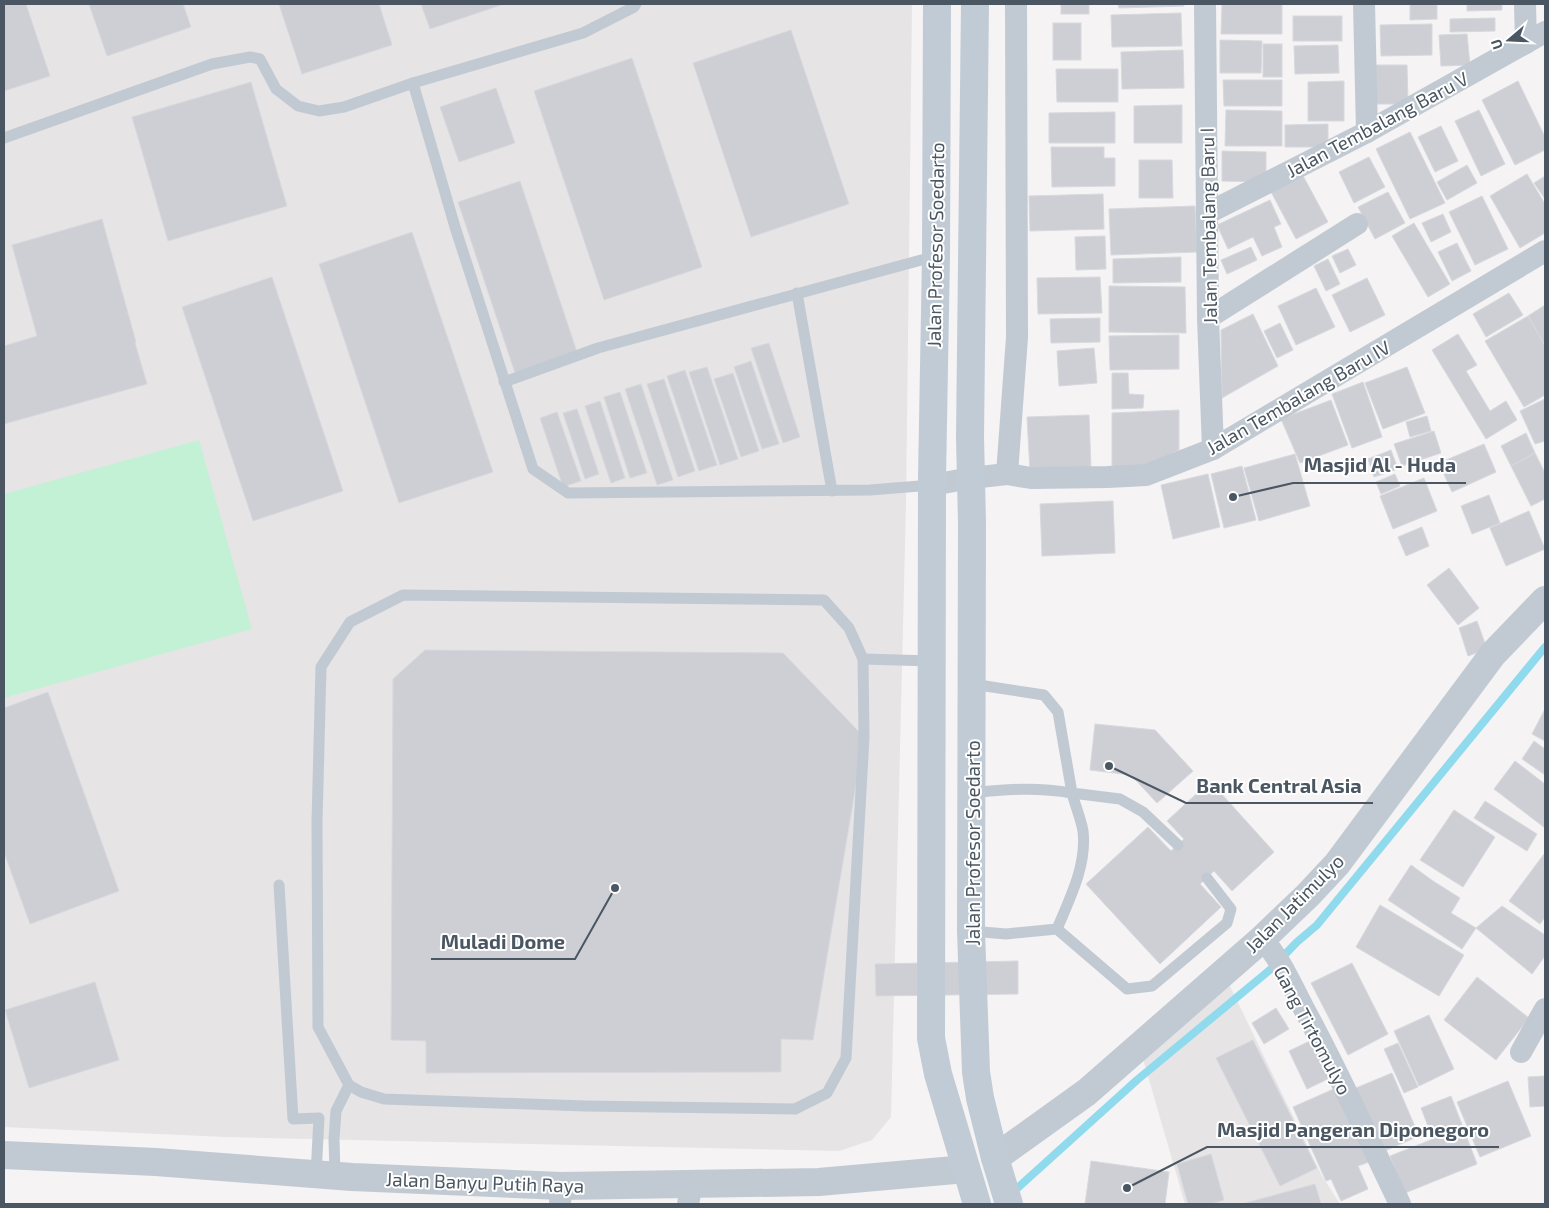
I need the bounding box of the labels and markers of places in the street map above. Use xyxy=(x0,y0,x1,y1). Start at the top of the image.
callout: Masjid Al - Huda xyxy=(1293,448,1466,483)
callout: Bank Central Asia xyxy=(1186,768,1373,803)
callout: Muladi Dome xyxy=(431,924,575,959)
callout: Masjid Pangeran Diponegoro xyxy=(1207,1112,1499,1147)

